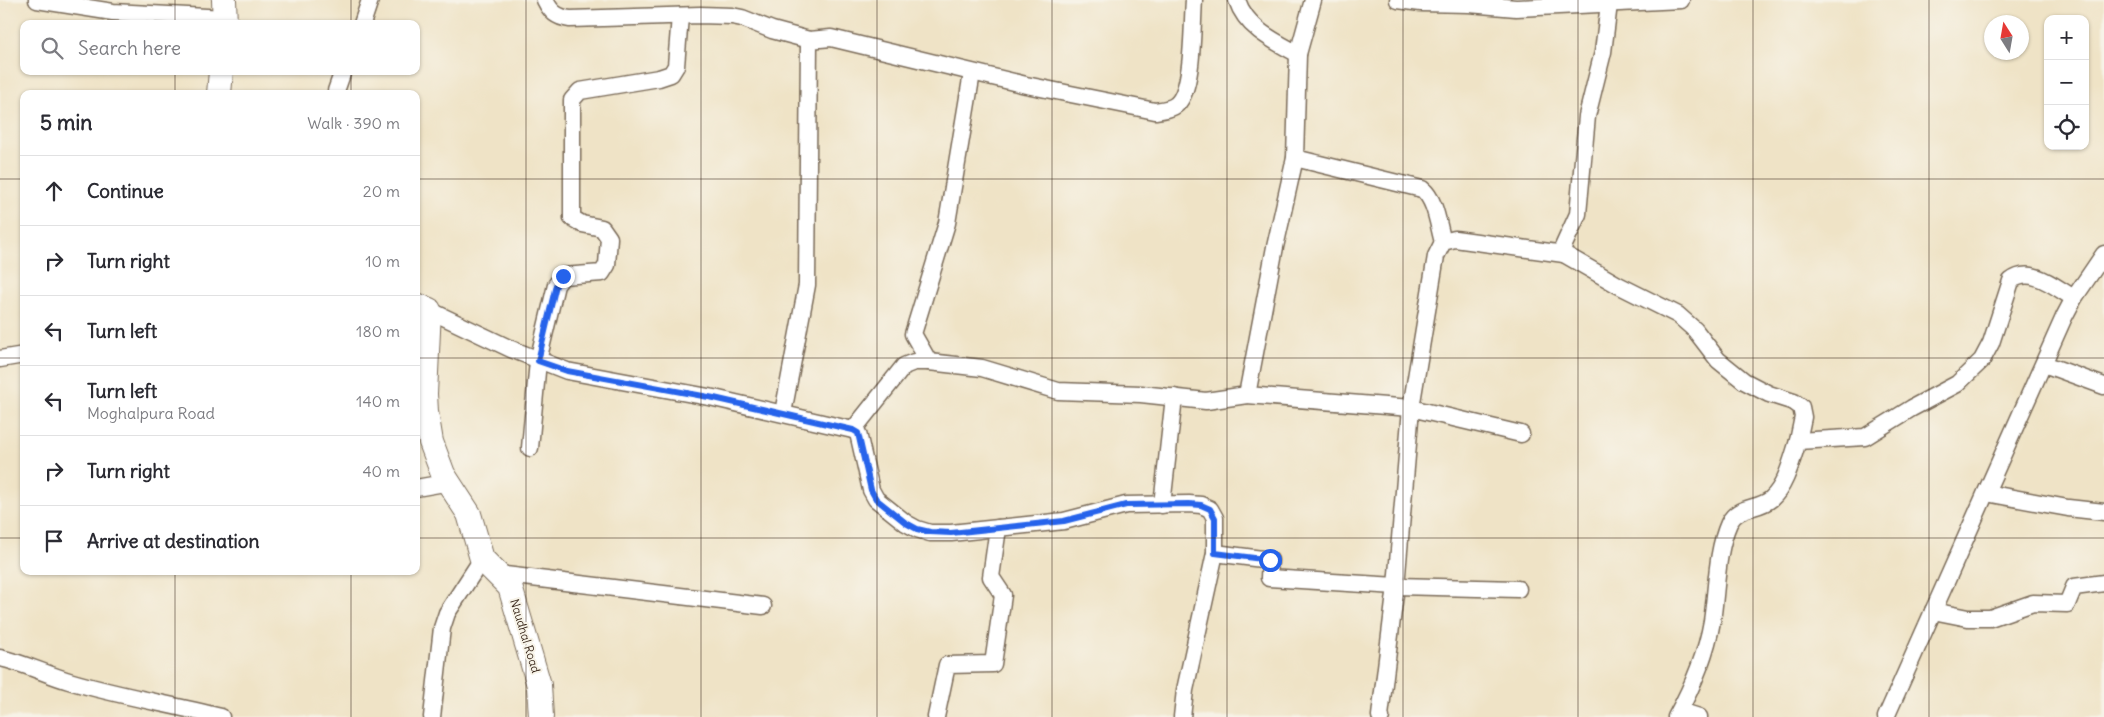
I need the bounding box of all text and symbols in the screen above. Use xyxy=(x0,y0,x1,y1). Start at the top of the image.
north arrow xyxy=(1984,15,2029,60)
map controls xyxy=(2044,15,2089,150)
button: + xyxy=(2044,15,2089,60)
search box xyxy=(20,20,420,75)
icon: search xyxy=(38,34,66,62)
text: Search here xyxy=(78,36,181,60)
button: − xyxy=(2044,60,2089,105)
button: locate xyxy=(2044,105,2089,150)
text: 5 min xyxy=(40,109,92,136)
text: Walk · 390 m xyxy=(307,113,400,133)
icon: ahead xyxy=(40,177,68,205)
text: Continue xyxy=(87,179,164,203)
text: 20 m xyxy=(363,181,400,201)
icon: right xyxy=(40,247,68,275)
text: Turn right xyxy=(87,249,170,273)
text: 10 m xyxy=(365,251,400,271)
route end xyxy=(552,265,575,288)
icon: left xyxy=(40,317,68,345)
text: Turn left xyxy=(87,319,157,343)
text: 180 m xyxy=(356,321,400,341)
text: Turn left xyxy=(87,379,157,403)
icon: left xyxy=(40,387,68,415)
text: 140 m xyxy=(356,391,400,411)
text: Moghalpura Road xyxy=(87,403,215,423)
icon: right xyxy=(40,457,68,485)
text: Turn right xyxy=(87,459,170,483)
text: 40 m xyxy=(362,461,400,481)
icon: arrive xyxy=(40,527,68,555)
text: Arrive at destination xyxy=(87,529,260,553)
route start xyxy=(1259,549,1282,572)
street label: Naudhal Road xyxy=(507,597,544,675)

